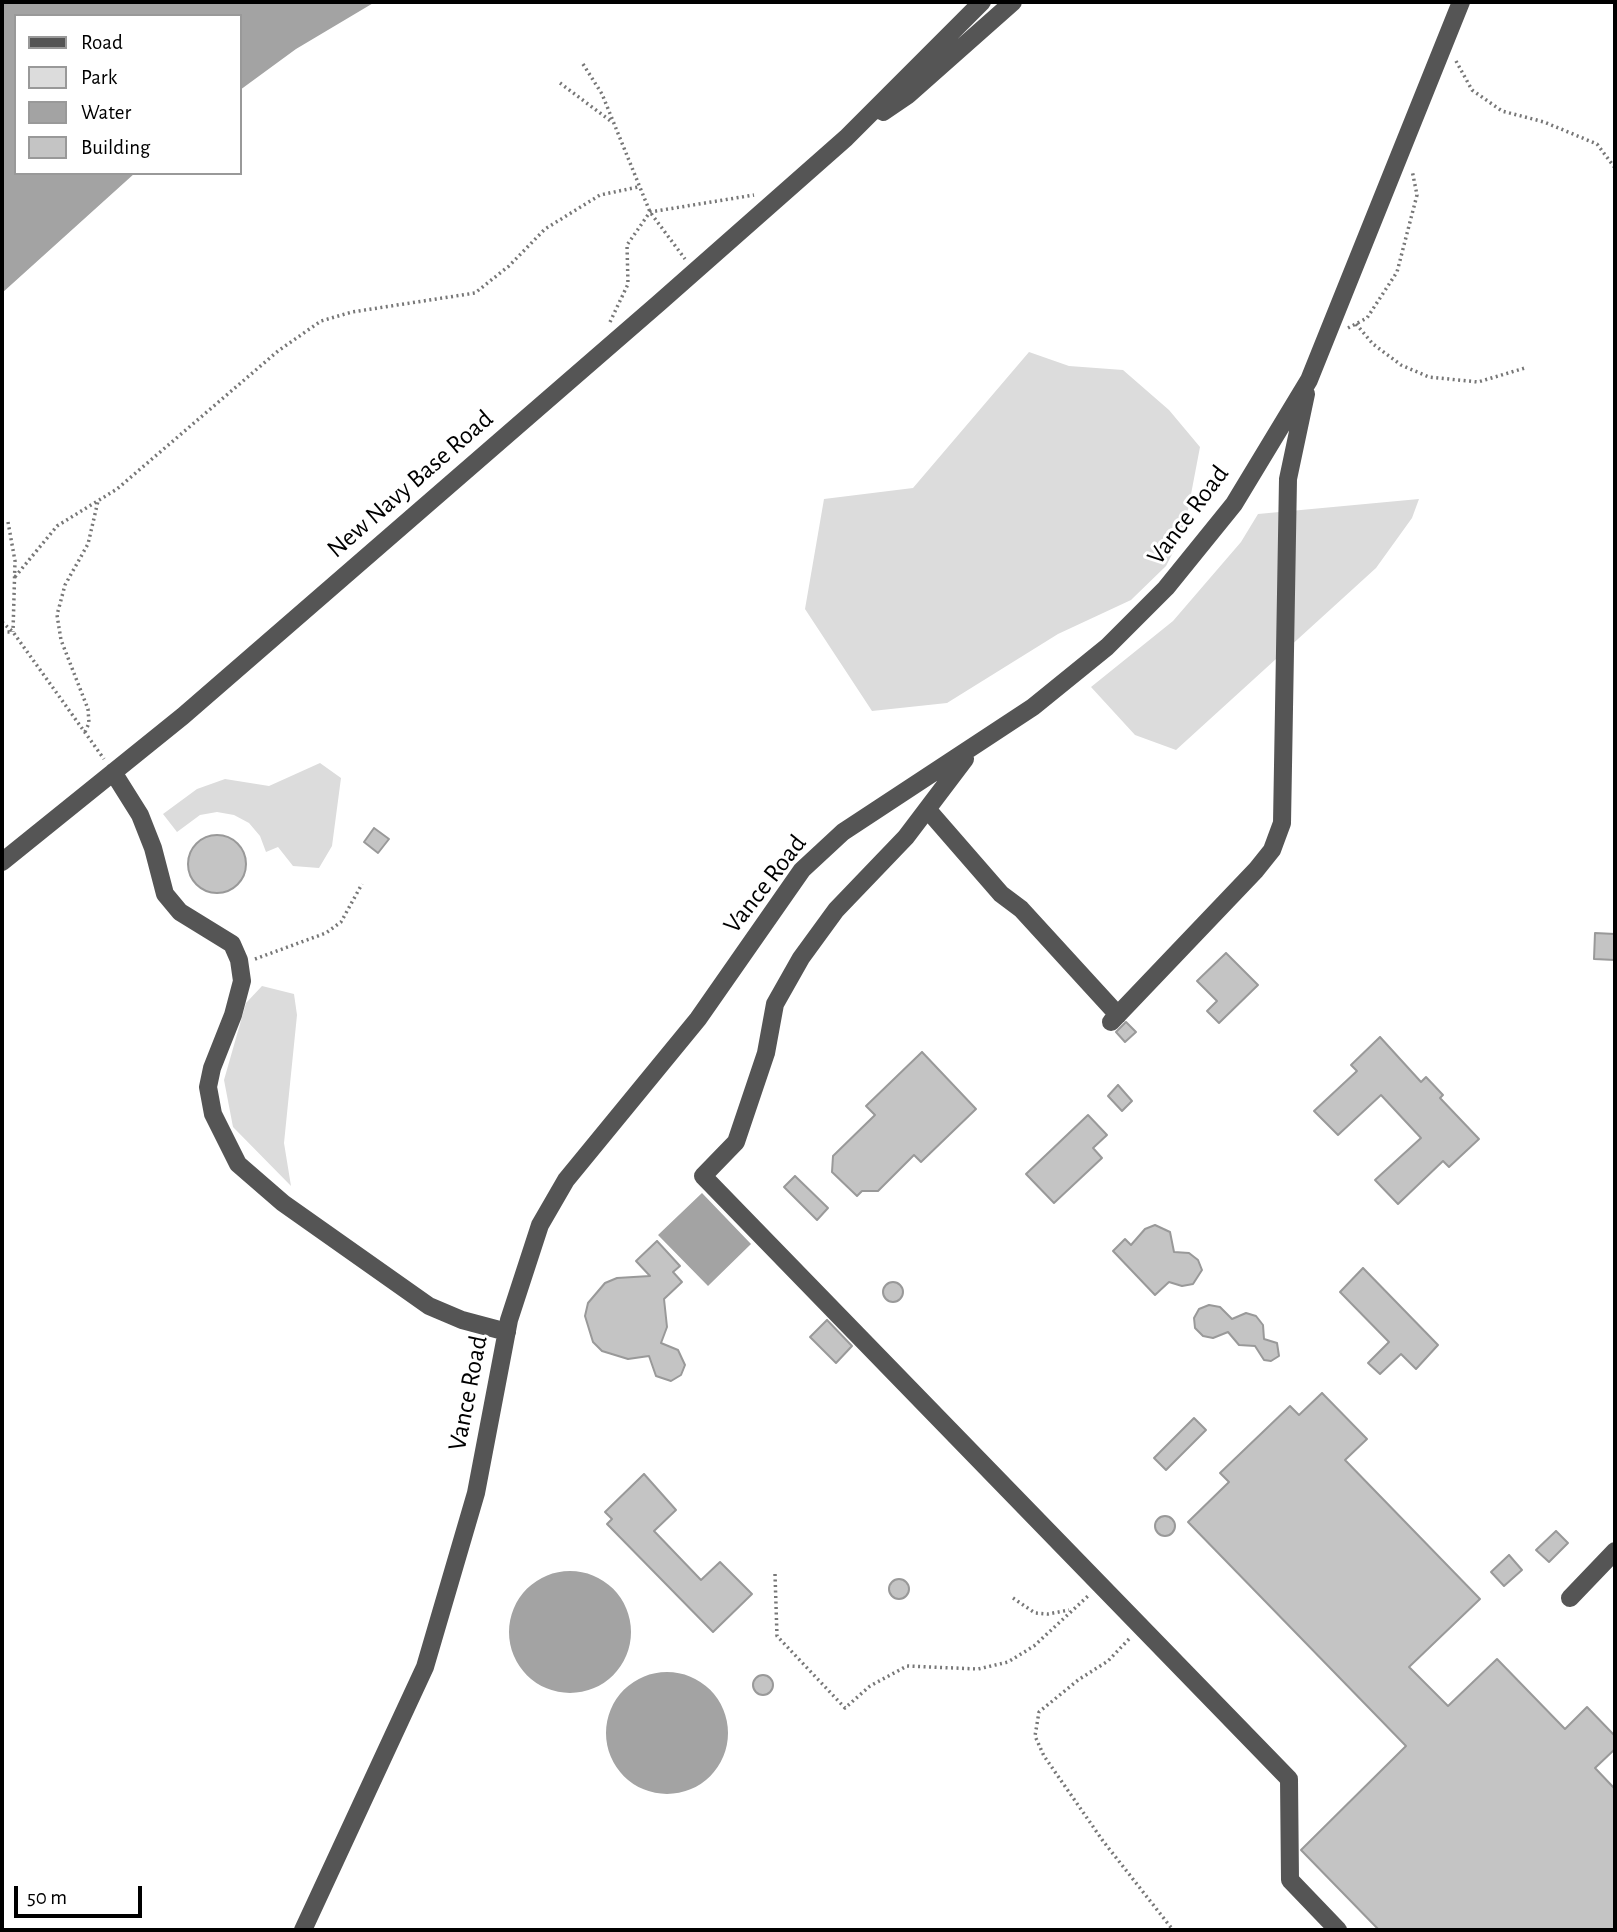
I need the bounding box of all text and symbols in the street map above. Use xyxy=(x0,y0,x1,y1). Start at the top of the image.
legend xyxy=(14,14,242,175)
text: Road xyxy=(81,32,123,53)
text: Park xyxy=(81,67,117,88)
text: Water xyxy=(81,102,131,123)
text: Building xyxy=(81,137,150,158)
street label: New Navy Base Road xyxy=(321,403,499,565)
street label: Vance Road xyxy=(1141,459,1235,571)
street label: Vance Road xyxy=(717,829,813,939)
street label: Vance Road xyxy=(442,1333,494,1453)
scale bar xyxy=(18,1872,145,1916)
text: 50 m xyxy=(27,1887,67,1908)

